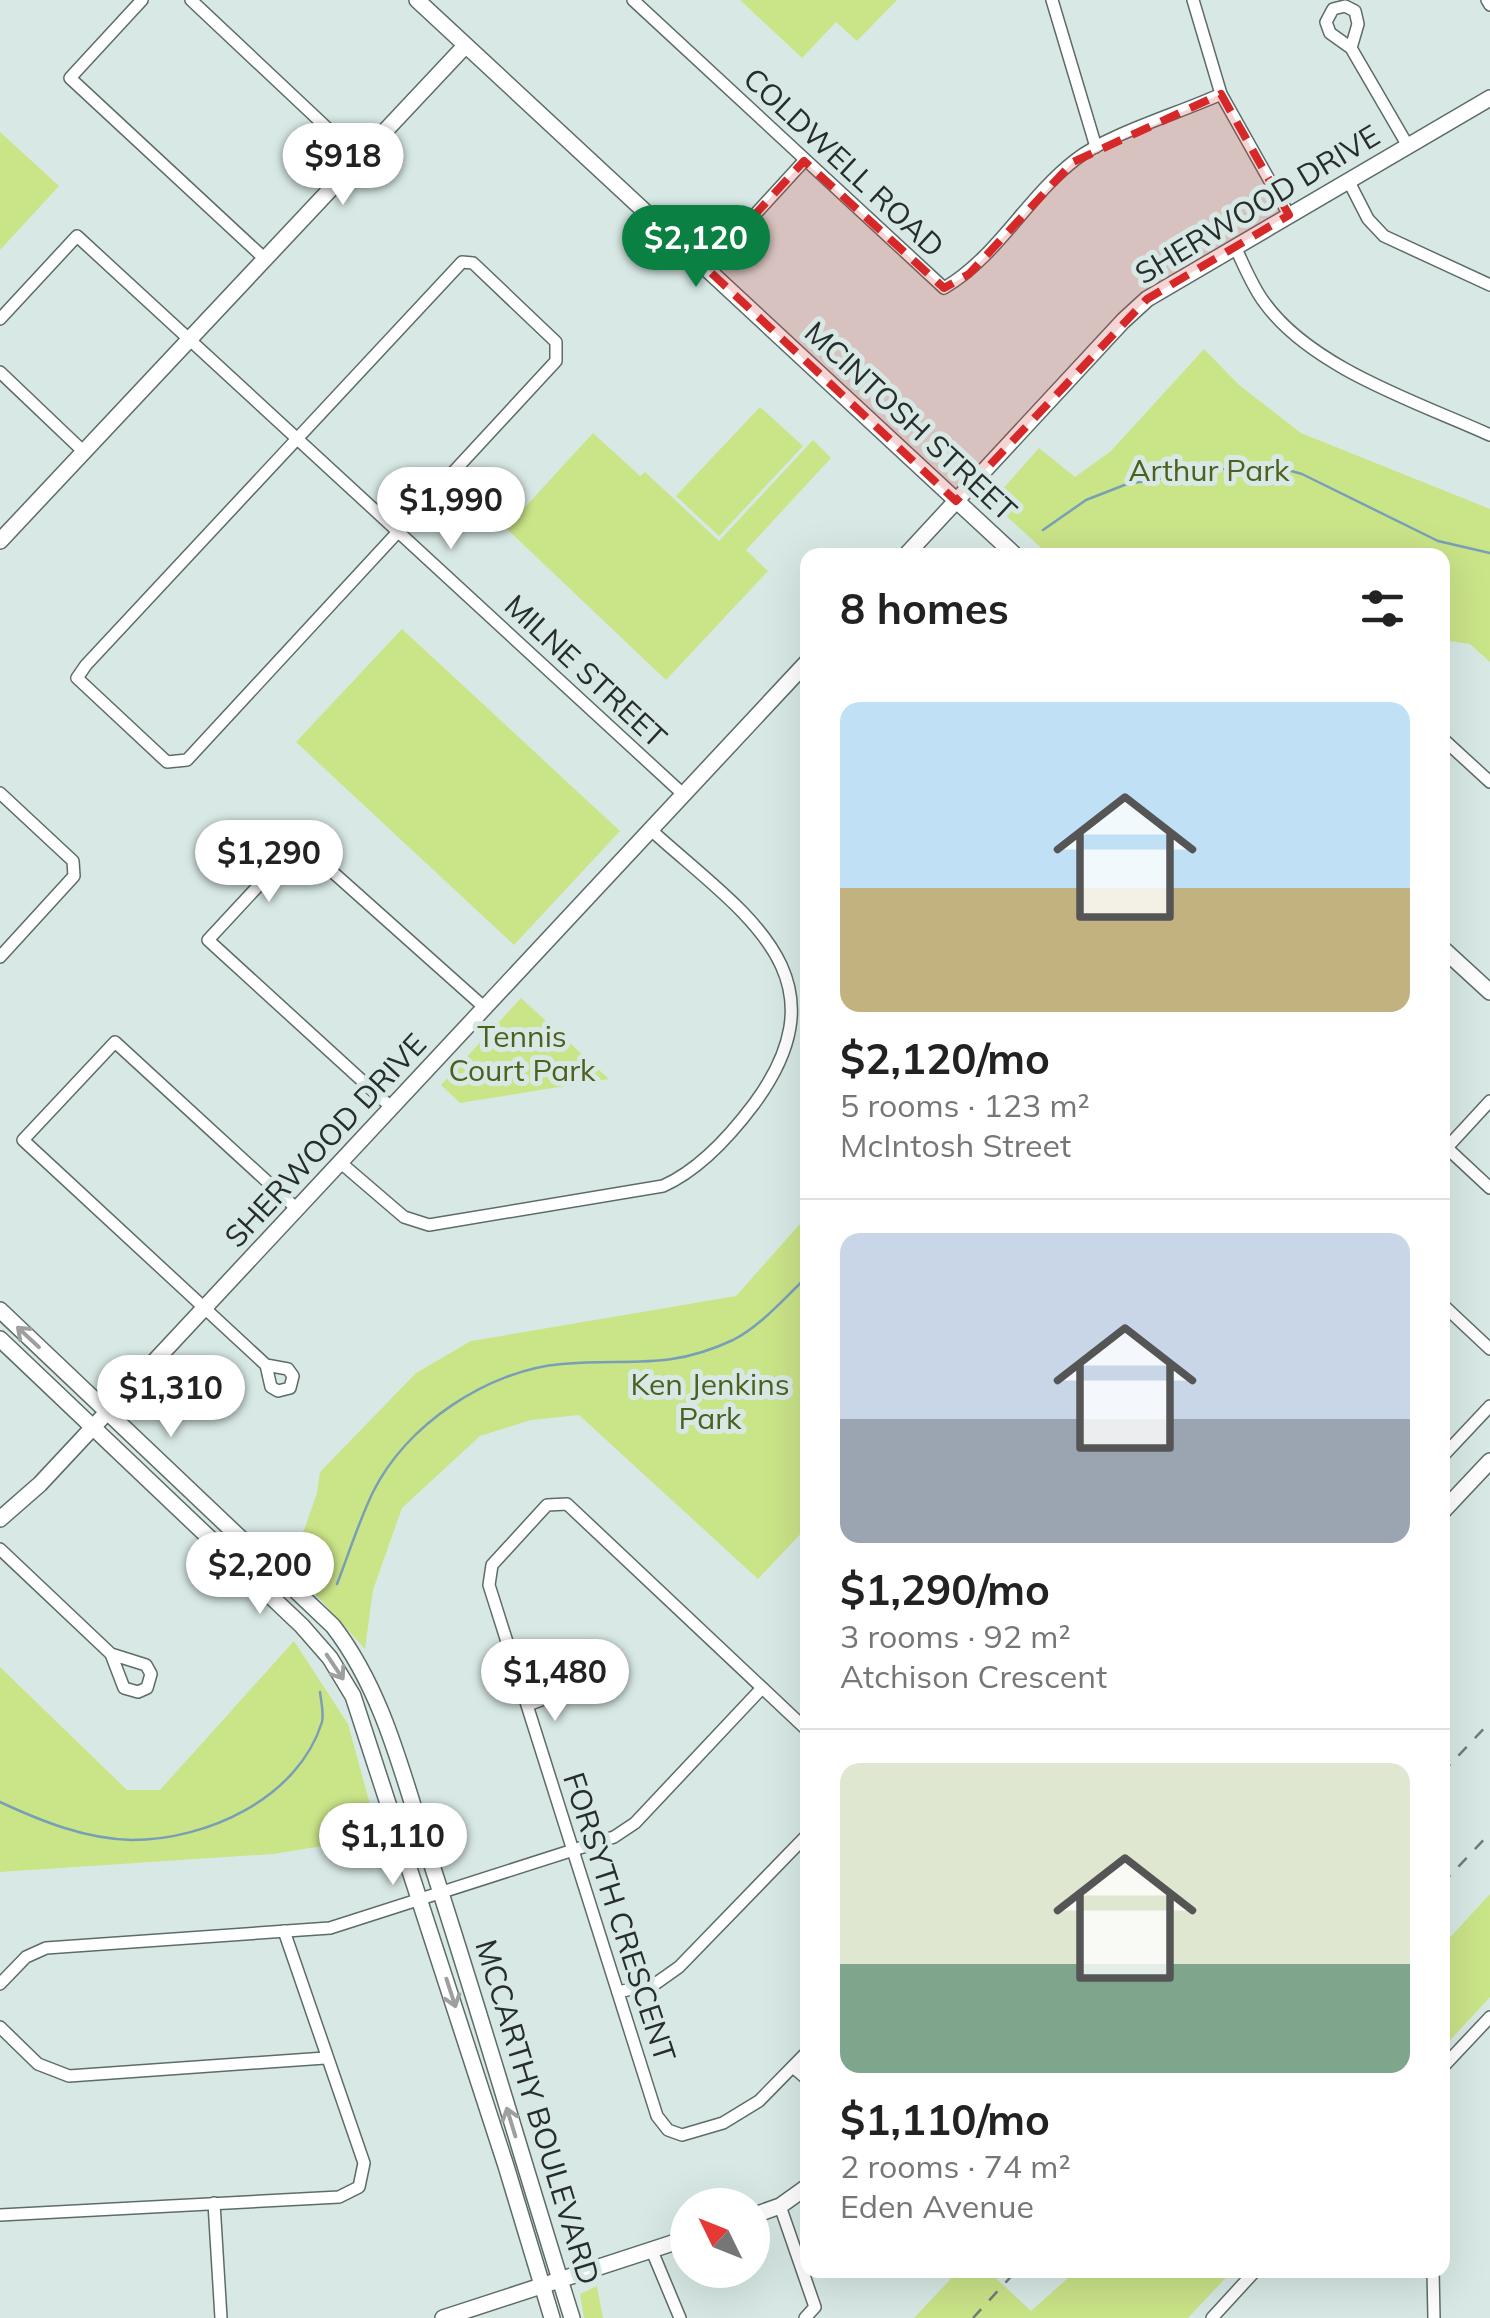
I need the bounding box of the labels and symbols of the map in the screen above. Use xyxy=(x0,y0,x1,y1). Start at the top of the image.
street label: COLDWELL ROAD xyxy=(736,59,952,265)
street label: SHERWOOD DRIVE xyxy=(1128,116,1386,292)
pin: $918 xyxy=(284,123,402,208)
pin: $2,120 xyxy=(615,205,777,290)
street label: MCINTOSH STREET xyxy=(797,313,1025,529)
park label: Arthur Park xyxy=(1129,451,1290,489)
pin: $1,990 xyxy=(370,467,532,552)
street label: MILNE STREET xyxy=(497,586,675,756)
pin: $1,290 xyxy=(188,820,350,905)
park label: Tennis Court Park xyxy=(448,1017,596,1089)
street label: SHERWOOD DRIVE xyxy=(216,1025,434,1255)
one-way arrow xyxy=(16,1325,41,1348)
pin: $1,310 xyxy=(90,1355,252,1440)
park label: Ken Jenkins Park xyxy=(630,1365,790,1437)
pin: $2,200 xyxy=(179,1532,341,1617)
pin: $1,480 xyxy=(474,1639,636,1724)
one-way arrow xyxy=(324,1653,345,1681)
street label: FORSYTH CRESCENT xyxy=(555,1767,685,2067)
pin: $1,110 xyxy=(312,1803,474,1888)
street label: MCCARTHY BOULEVARD xyxy=(467,1935,609,2289)
one-way arrow xyxy=(443,1977,461,2009)
one-way arrow xyxy=(500,2107,518,2138)
north arrow xyxy=(670,2188,770,2288)

